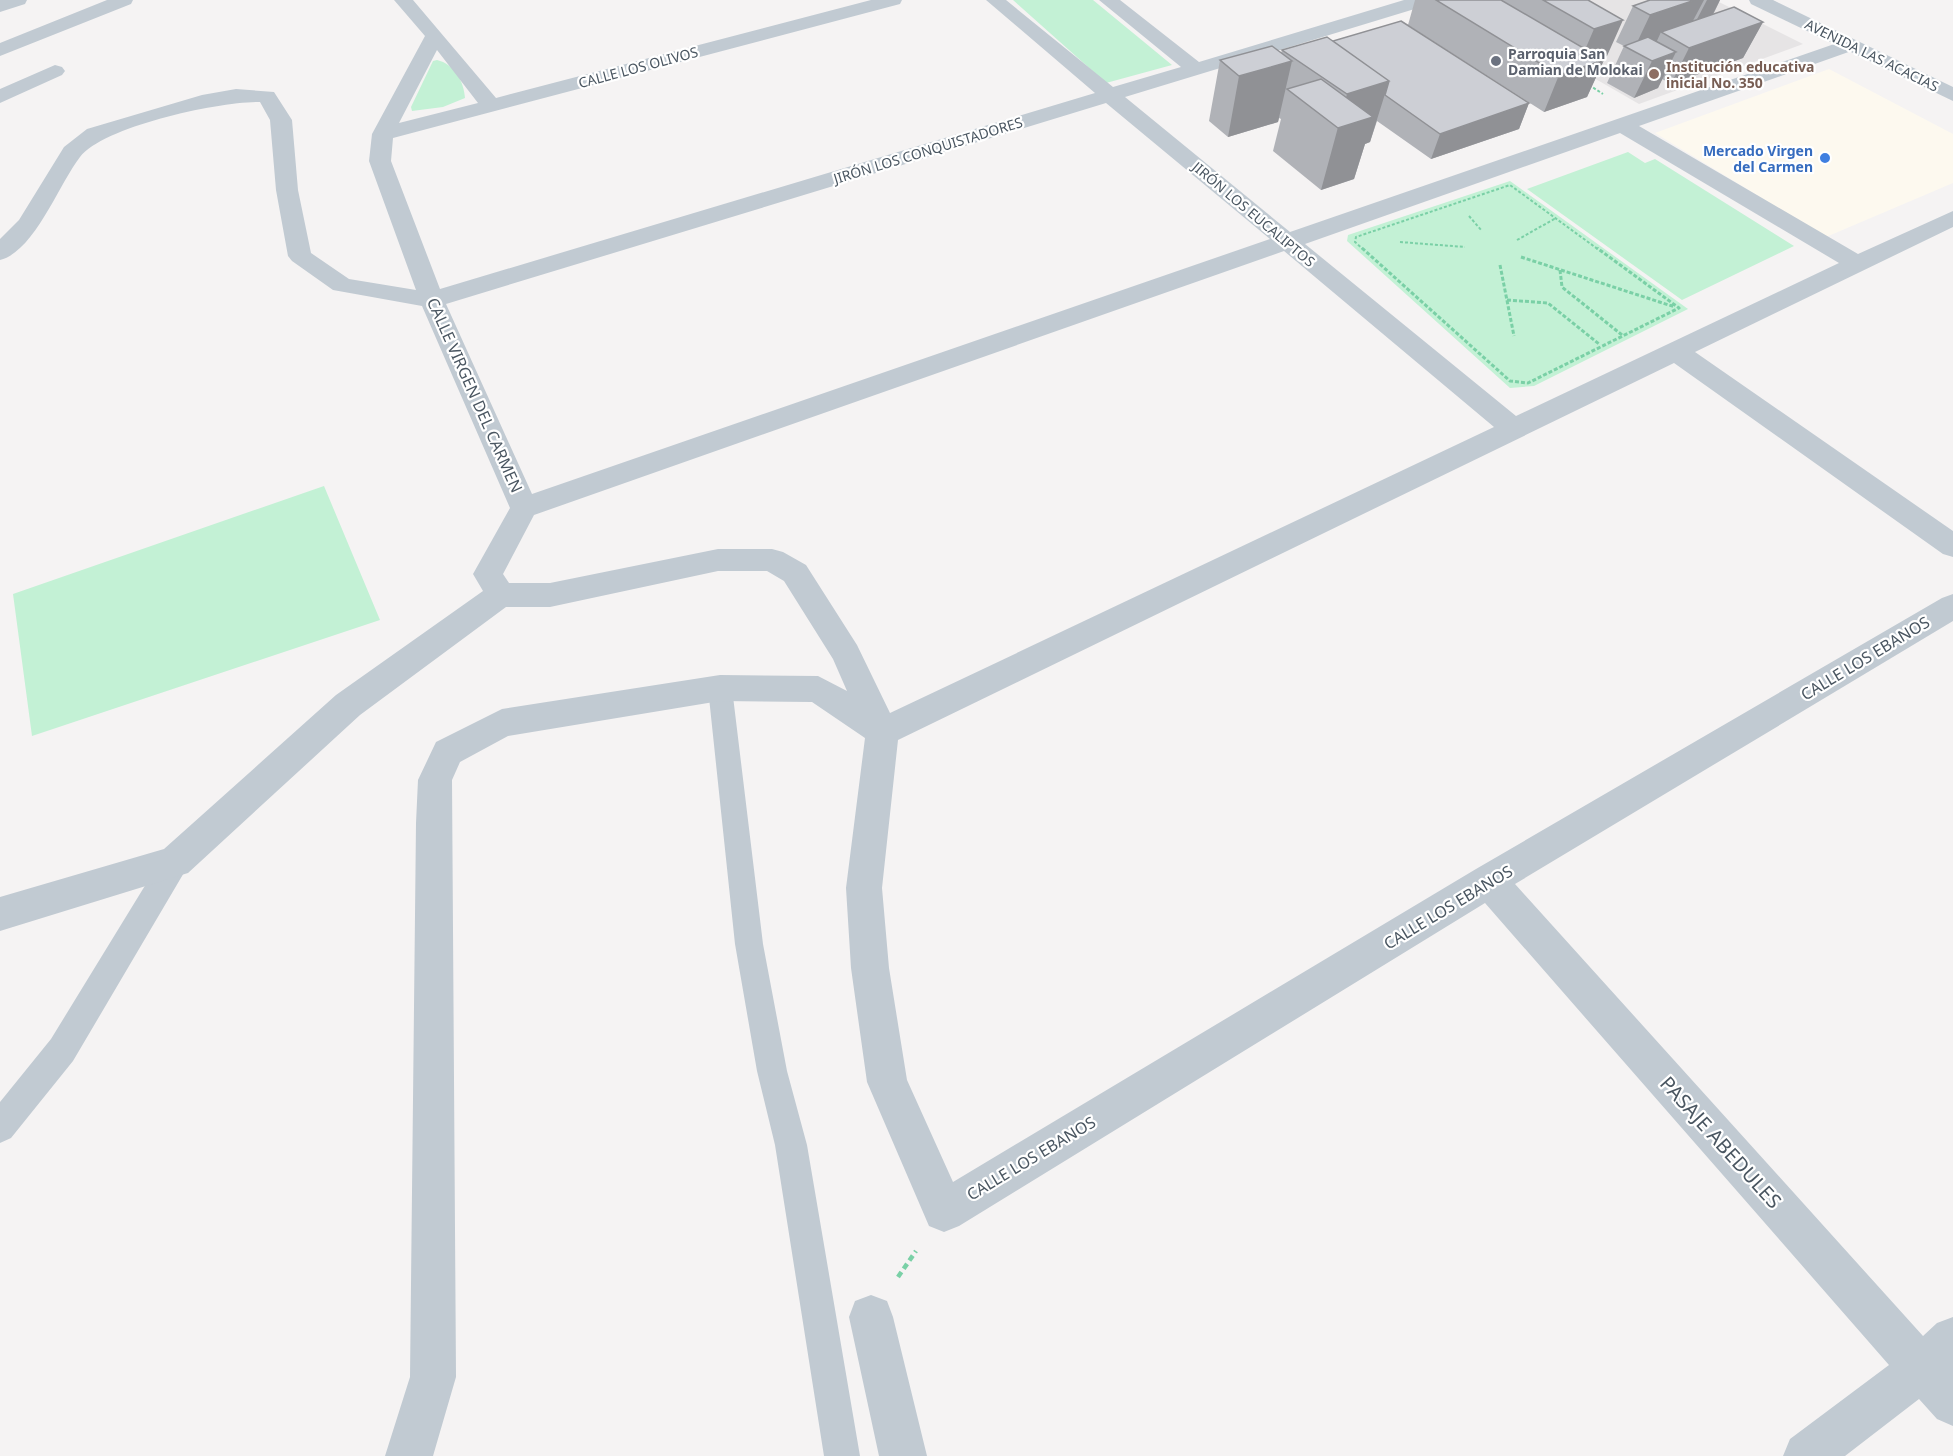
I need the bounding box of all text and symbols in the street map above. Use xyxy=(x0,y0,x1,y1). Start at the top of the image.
street label: AVENIDA LAS ACACIAS xyxy=(1802,14,1942,96)
street label: CALLE LOS OLIVOS xyxy=(576,42,700,92)
place label: Parroquia San Damian de Molokai xyxy=(1508,44,1643,79)
marker: Parroquia San Damian de Molokai xyxy=(1489,54,1503,68)
place label: Institución educativa inicial No. 350 xyxy=(1666,57,1814,92)
marker: Institución educativa inicial No. 350 xyxy=(1647,67,1661,81)
street label: JIRÓN LOS CONQUISTADORES xyxy=(829,112,1025,188)
place label: Mercado Virgen del Carmen xyxy=(1703,141,1813,176)
marker: Mercado Virgen del Carmen xyxy=(1818,151,1832,165)
street label: JIRÓN LOS EUCALIPTOS xyxy=(1187,156,1319,271)
street label: CALLE VIRGEN DEL CARMEN xyxy=(422,294,528,496)
street label: CALLE LOS EBANOS xyxy=(1796,611,1934,705)
street label: CALLE LOS EBANOS xyxy=(1379,860,1517,954)
street label: PASAJE ABEDULES xyxy=(1654,1070,1788,1214)
street label: CALLE LOS EBANOS xyxy=(962,1111,1100,1205)

